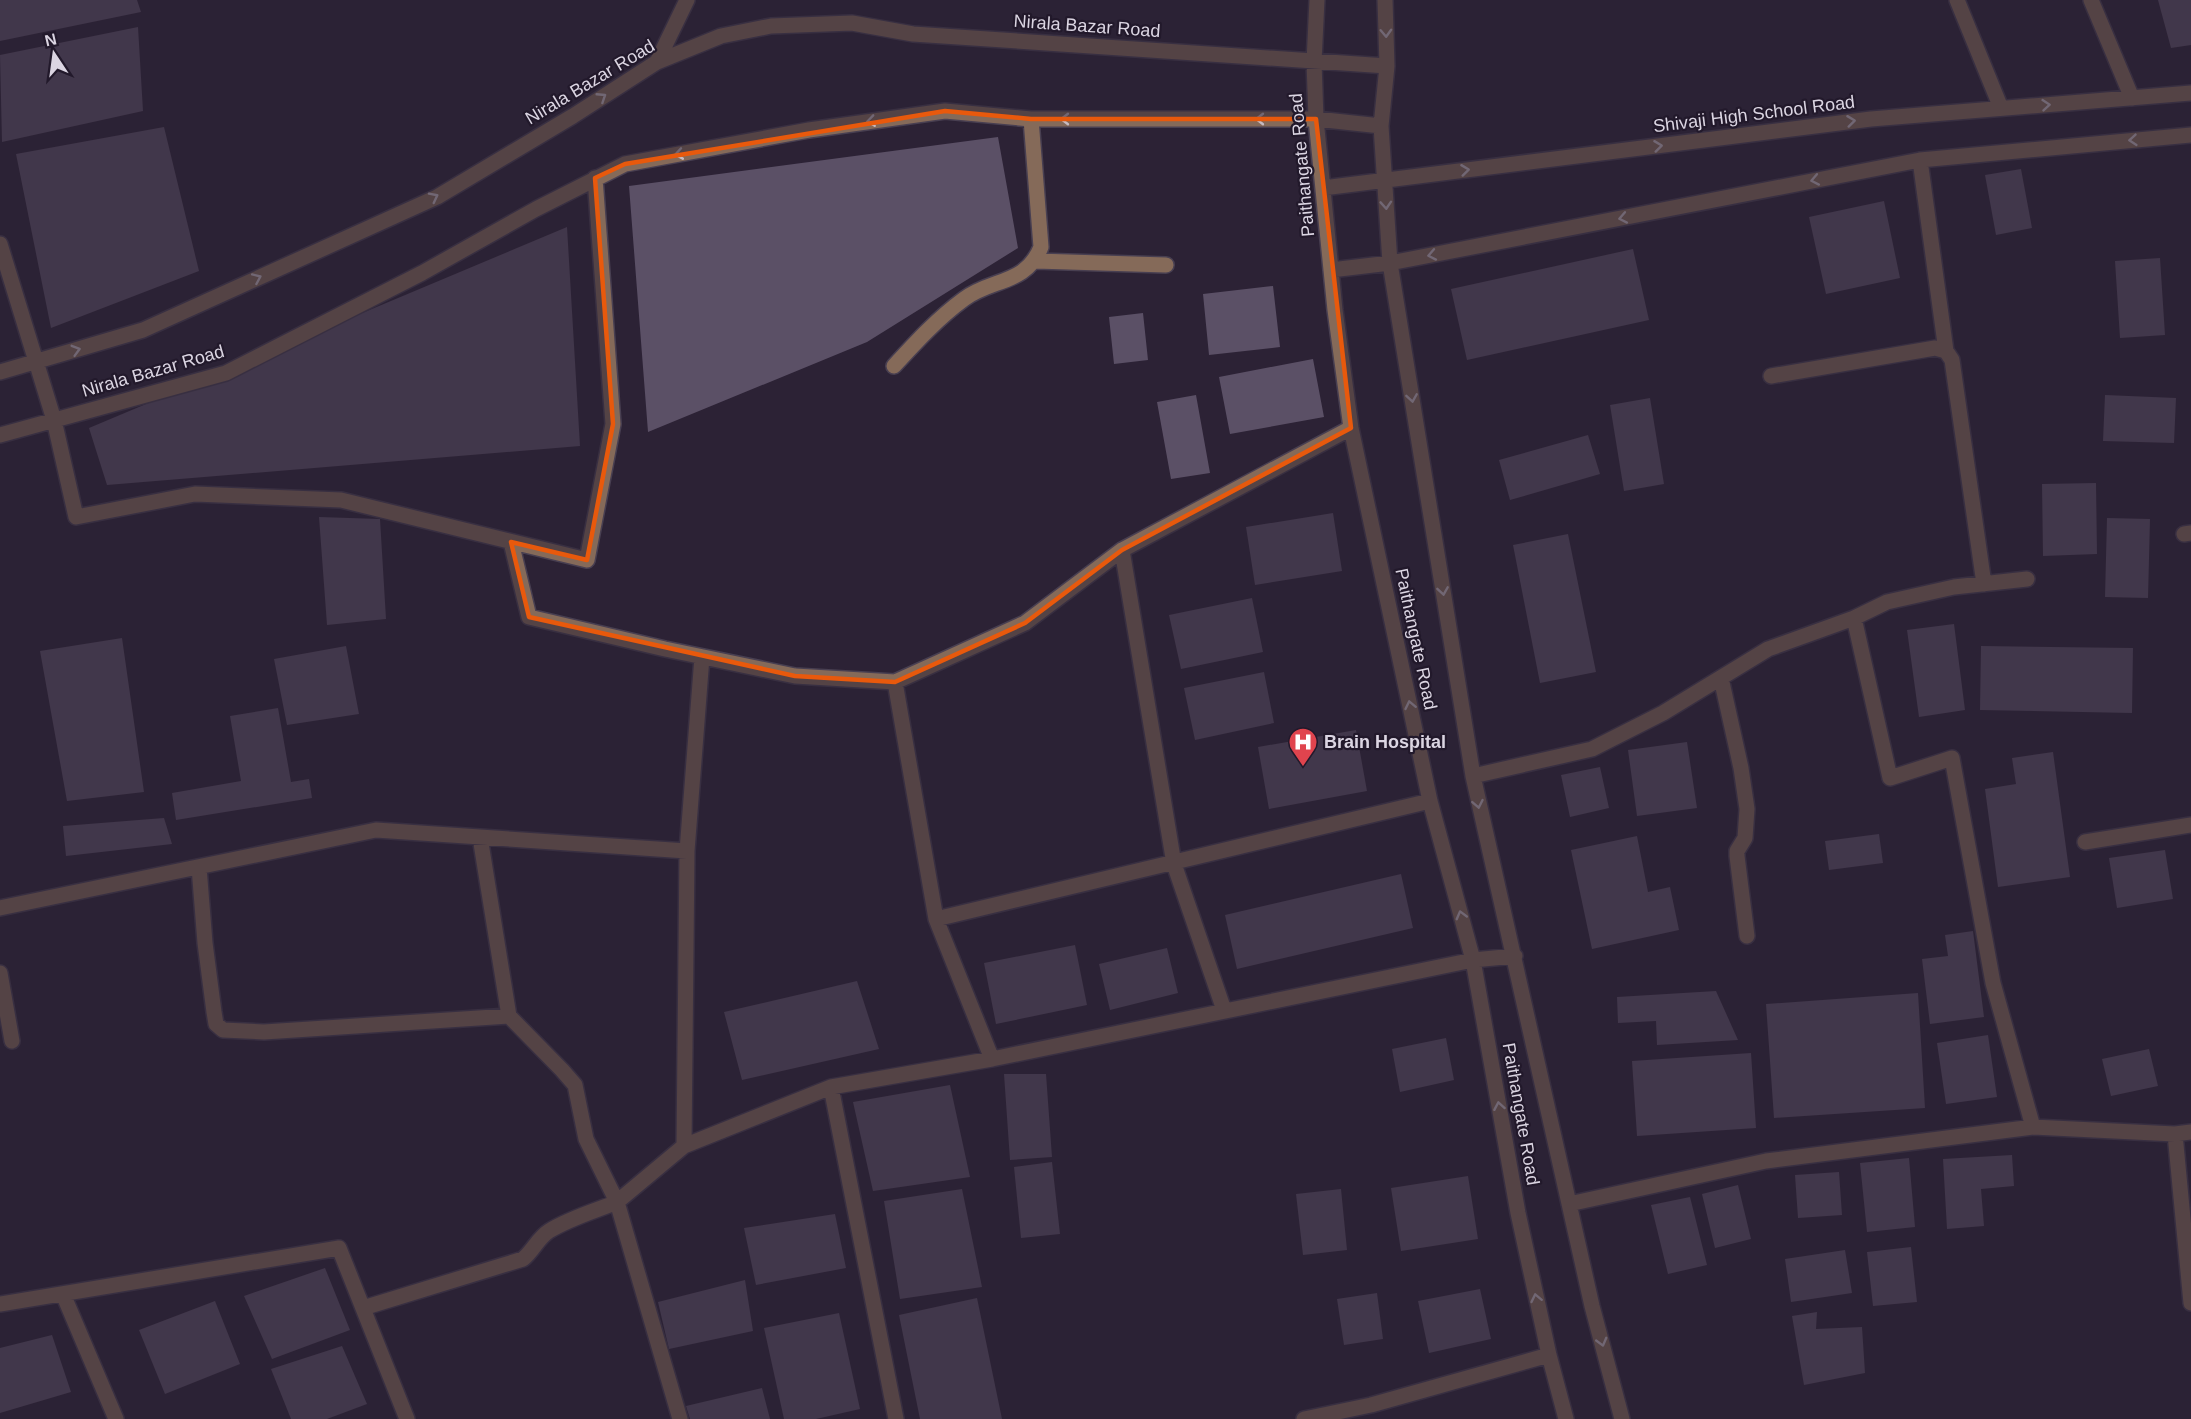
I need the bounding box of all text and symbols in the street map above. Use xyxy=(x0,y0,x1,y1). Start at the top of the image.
street label: Nirala Bazar Road xyxy=(1013,11,1161,41)
north arrow xyxy=(24,24,84,84)
one-way arrow xyxy=(1380,29,1392,38)
text: N xyxy=(43,30,58,49)
street label: Nirala Bazar Road xyxy=(522,36,658,128)
street label: Paithangate Road xyxy=(1286,92,1318,238)
street label: Shivaji High School Road xyxy=(1652,92,1856,136)
one-way arrow xyxy=(596,93,606,105)
one-way arrow xyxy=(2041,99,2050,112)
one-way arrow xyxy=(1060,113,1069,125)
one-way arrow xyxy=(1255,113,1264,125)
one-way arrow xyxy=(866,114,876,127)
one-way arrow xyxy=(1847,116,1856,128)
one-way arrow xyxy=(2128,133,2137,146)
one-way arrow xyxy=(1653,140,1663,153)
one-way arrow xyxy=(674,147,683,159)
one-way arrow xyxy=(1460,165,1469,177)
one-way arrow xyxy=(1810,173,1820,186)
one-way arrow xyxy=(428,193,439,204)
one-way arrow xyxy=(1380,201,1393,210)
one-way arrow xyxy=(1619,211,1629,224)
one-way arrow xyxy=(1427,248,1437,261)
one-way arrow xyxy=(251,274,262,286)
street label: Nirala Bazar Road xyxy=(80,341,226,401)
one-way arrow xyxy=(70,345,81,357)
one-way arrow xyxy=(1405,393,1418,403)
street label: Paithangate Road xyxy=(1391,566,1441,712)
one-way arrow xyxy=(1436,586,1449,596)
one-way arrow xyxy=(1404,701,1417,711)
hospital icon: Brain Hospital xyxy=(1287,726,1319,768)
place label: Brain Hospital xyxy=(1324,732,1446,752)
one-way arrow xyxy=(1471,799,1484,809)
one-way arrow xyxy=(1456,910,1468,921)
street label: Paithangate Road xyxy=(1499,1041,1543,1187)
one-way arrow xyxy=(1493,1101,1506,1111)
one-way arrow xyxy=(1531,1293,1544,1303)
one-way arrow xyxy=(1594,1337,1607,1347)

